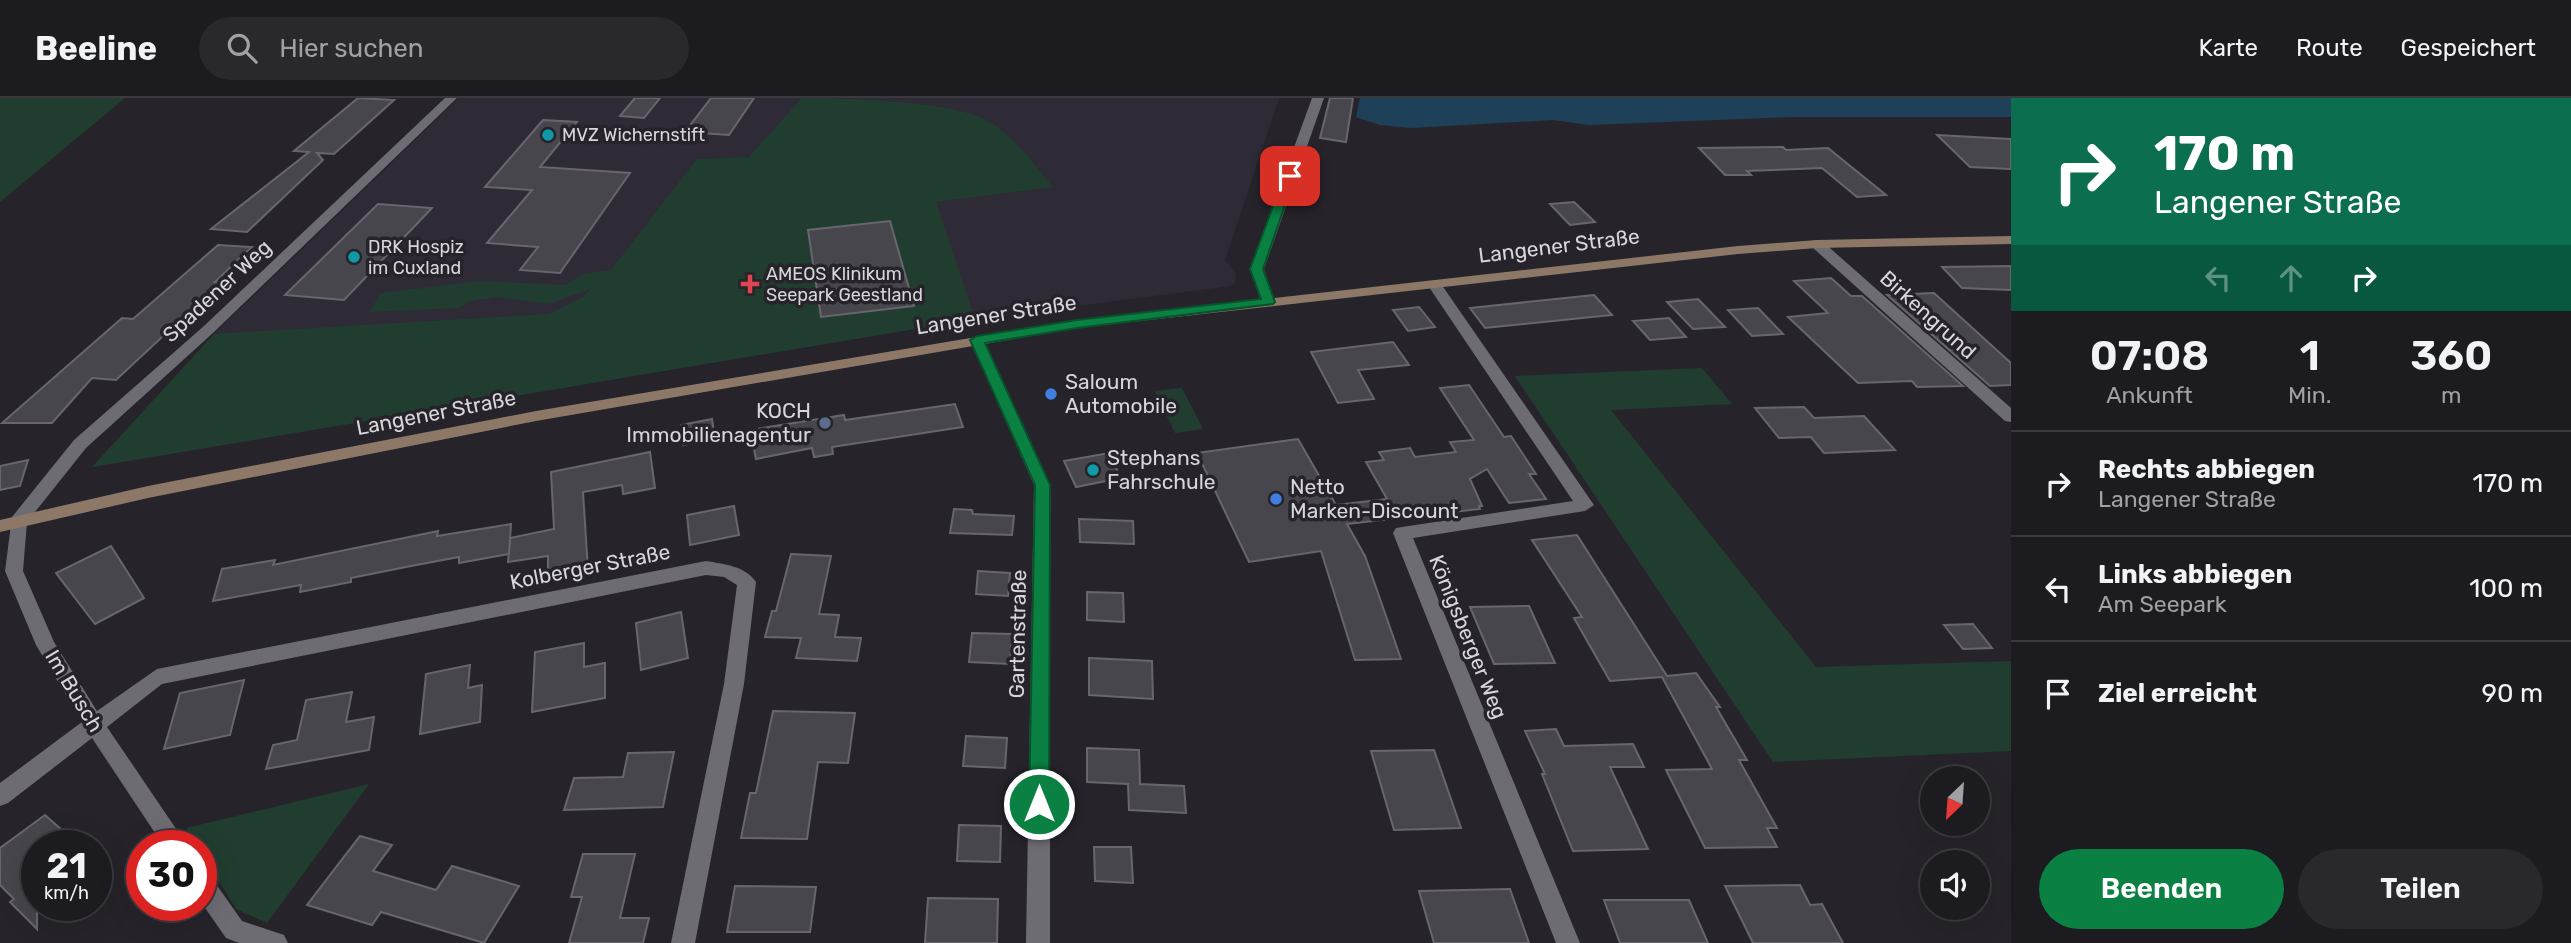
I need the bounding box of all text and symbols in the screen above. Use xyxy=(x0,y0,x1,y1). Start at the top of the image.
search box xyxy=(199,17,689,80)
text: Beeline xyxy=(35,29,157,68)
icon: search xyxy=(223,29,261,67)
text: Hier suchen xyxy=(279,33,424,64)
text: Karte xyxy=(2199,34,2258,62)
text: Route xyxy=(2296,34,2363,62)
text: Gespeichert xyxy=(2401,34,2536,62)
place label: MVZ Wichernstift xyxy=(562,124,705,146)
text: 170 m xyxy=(2154,124,2295,182)
icon: right xyxy=(2039,126,2130,217)
marker: MVZ Wichernstift xyxy=(540,127,556,143)
pin xyxy=(1260,146,1320,206)
icon: arrive xyxy=(1271,157,1309,195)
text: Langener Straße xyxy=(2154,183,2401,221)
street label: Langener Straße xyxy=(1477,223,1641,268)
street label: Spadener Weg xyxy=(157,234,276,347)
place label: DRK Hospiz im Cuxland xyxy=(368,236,464,279)
marker: DRK Hospiz im Cuxland xyxy=(346,249,362,265)
icon: left xyxy=(2199,259,2237,297)
icon: ahead xyxy=(2272,259,2310,297)
icon: right xyxy=(2345,259,2383,297)
place label: AMEOS Klinikum Seepark Geestland xyxy=(766,263,923,306)
street label: Birkengrund xyxy=(1875,265,1981,364)
marker: AMEOS Klinikum Seepark Geestland xyxy=(740,274,760,294)
street label: Langener Straße xyxy=(914,289,1078,340)
text: 07:08 xyxy=(2090,331,2209,381)
text: 1 xyxy=(2300,331,2320,381)
text: 360 xyxy=(2410,331,2492,381)
place label: Saloum Automobile xyxy=(1065,369,1177,418)
text: Ankunft xyxy=(2106,381,2193,409)
text: Min. xyxy=(2288,381,2332,409)
text: m xyxy=(2441,381,2461,409)
street label: Langener Straße xyxy=(354,385,518,440)
marker: Saloum Automobile xyxy=(1043,386,1059,402)
place label: KOCH Immobilienagentur xyxy=(626,398,811,447)
marker: KOCH Immobilienagentur xyxy=(817,415,833,431)
place label: Stephans Fahrschule xyxy=(1107,445,1216,494)
text: Rechts abbiegen xyxy=(2098,454,2315,485)
marker: Stephans Fahrschule xyxy=(1085,462,1101,478)
icon: right xyxy=(2039,465,2077,503)
text: 170 m xyxy=(2473,468,2543,499)
place label: Netto Marken-Discount xyxy=(1290,474,1458,523)
text: Langener Straße xyxy=(2098,485,2276,513)
marker: Netto Marken-Discount xyxy=(1268,491,1284,507)
street label: Kolberger Straße xyxy=(508,539,672,594)
street label: Königsberger Weg xyxy=(1424,551,1513,722)
text: Links abbiegen xyxy=(2098,559,2292,590)
street label: Gartenstraße xyxy=(1004,569,1031,699)
icon: left xyxy=(2039,570,2077,608)
text: 100 m xyxy=(2469,573,2543,604)
text: Am Seepark xyxy=(2098,590,2227,618)
street label: Im Busch xyxy=(40,645,109,736)
icon: arrive xyxy=(2039,675,2077,713)
text: Ziel erreicht xyxy=(2098,678,2257,709)
text: 90 m xyxy=(2482,678,2543,709)
north arrow xyxy=(1920,766,1990,836)
map controls xyxy=(1920,766,1990,920)
position arrow xyxy=(1002,767,1076,841)
speed limit sign: 30 xyxy=(126,830,217,921)
text: 21 xyxy=(46,845,87,887)
button: Beenden xyxy=(2039,849,2284,929)
button: Teilen xyxy=(2298,849,2543,929)
button: sound xyxy=(1920,850,1990,920)
text: km/h xyxy=(44,882,89,904)

